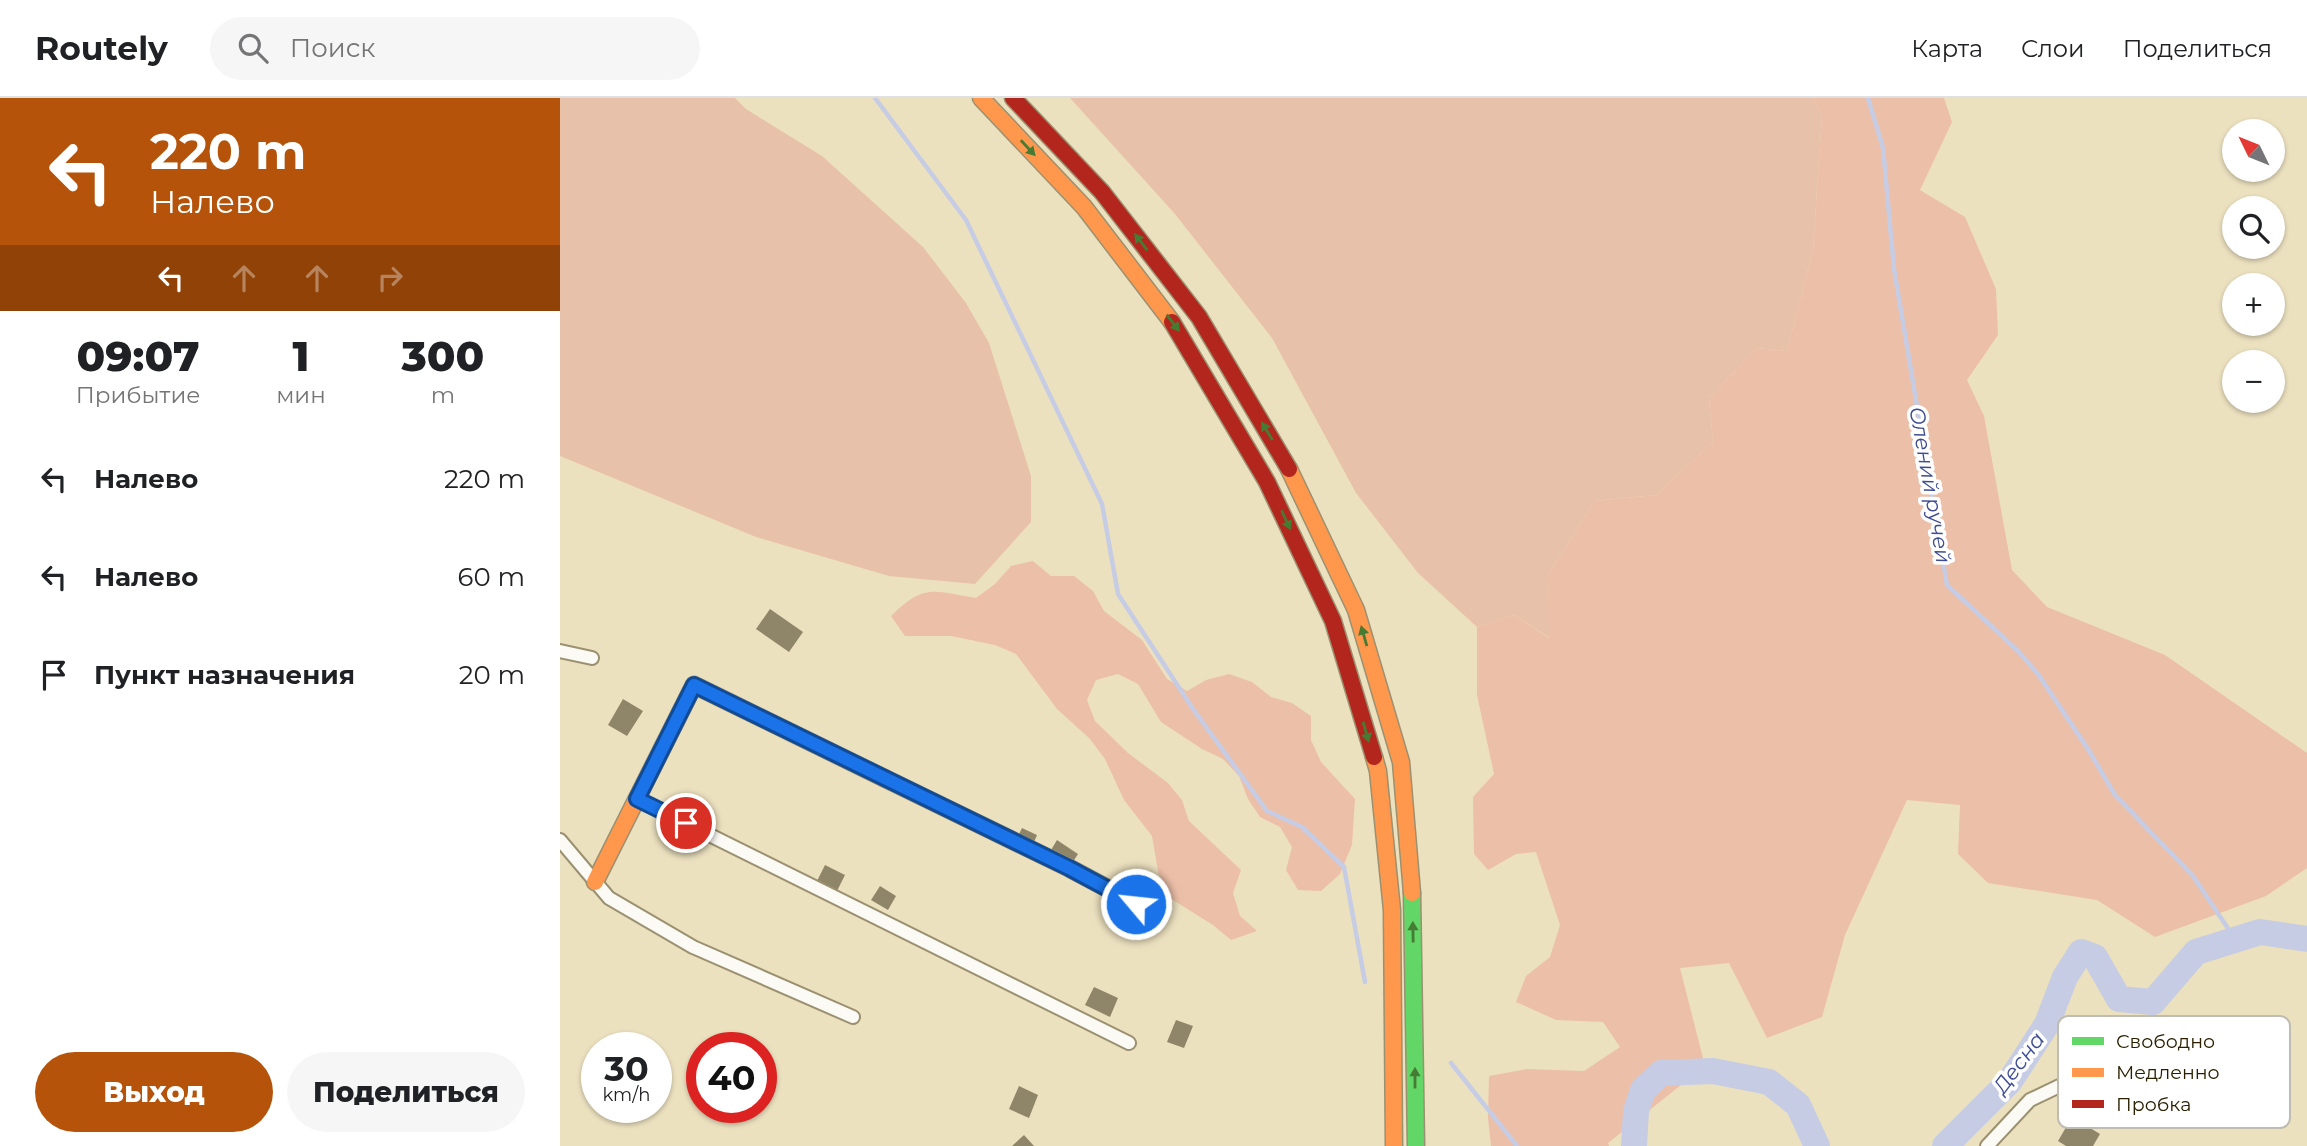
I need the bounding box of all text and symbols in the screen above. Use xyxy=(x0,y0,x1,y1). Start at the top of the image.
search box xyxy=(210,17,700,80)
text: Routely xyxy=(35,28,168,68)
icon: search xyxy=(234,29,272,67)
text: Поиск xyxy=(290,32,375,64)
text: Карта xyxy=(1911,34,1983,63)
text: Слои xyxy=(2021,34,2085,63)
text: Поделиться xyxy=(2123,34,2272,63)
north arrow xyxy=(2222,119,2286,182)
map controls xyxy=(2222,119,2285,413)
text: 220 m xyxy=(150,122,306,181)
icon: left xyxy=(35,126,126,217)
one-way arrow xyxy=(1020,139,1036,156)
text: Налево xyxy=(150,182,275,221)
button: search xyxy=(2222,196,2285,259)
one-way arrow xyxy=(1133,234,1148,252)
icon: left xyxy=(152,259,190,297)
icon: ahead xyxy=(225,259,263,297)
icon: ahead xyxy=(298,259,336,297)
icon: right xyxy=(371,259,409,297)
button: + xyxy=(2222,273,2285,336)
one-way arrow xyxy=(1166,314,1180,332)
text: 09:07 xyxy=(77,330,200,382)
text: 1 xyxy=(292,330,309,382)
text: 300 xyxy=(401,330,484,382)
button: − xyxy=(2222,350,2285,413)
text: Прибытие xyxy=(76,381,200,409)
text: мин xyxy=(276,381,326,409)
text: m xyxy=(431,381,455,409)
water label: Олений ручей xyxy=(1904,405,1957,565)
one-way arrow xyxy=(1260,422,1273,441)
icon: left xyxy=(35,460,73,498)
text: Налево xyxy=(94,463,198,495)
text: 220 m xyxy=(444,463,525,495)
one-way arrow xyxy=(1280,510,1291,530)
icon: left xyxy=(35,558,73,596)
text: Налево xyxy=(94,561,198,593)
text: 60 m xyxy=(458,561,525,593)
one-way arrow xyxy=(1358,625,1369,647)
icon: arrive xyxy=(35,656,73,694)
text: Пункт назначения xyxy=(94,659,355,691)
text: 20 m xyxy=(459,659,525,691)
one-way arrow xyxy=(1362,722,1372,743)
pin xyxy=(656,793,716,853)
icon: arrive xyxy=(667,804,705,842)
position arrow xyxy=(1099,867,1173,941)
one-way arrow xyxy=(1408,920,1419,942)
legend xyxy=(2058,1016,2290,1128)
water label: Десна xyxy=(1986,1027,2050,1100)
text: Свободно xyxy=(2116,1030,2215,1053)
speed limit sign: 40 xyxy=(686,1032,777,1123)
text: 30 xyxy=(604,1047,649,1090)
button: Выход xyxy=(35,1052,273,1132)
button: Поделиться xyxy=(287,1052,525,1132)
text: Медленно xyxy=(2116,1061,2220,1084)
one-way arrow xyxy=(1409,1067,1421,1089)
text: km/h xyxy=(602,1084,651,1106)
text: Пробка xyxy=(2116,1093,2191,1116)

